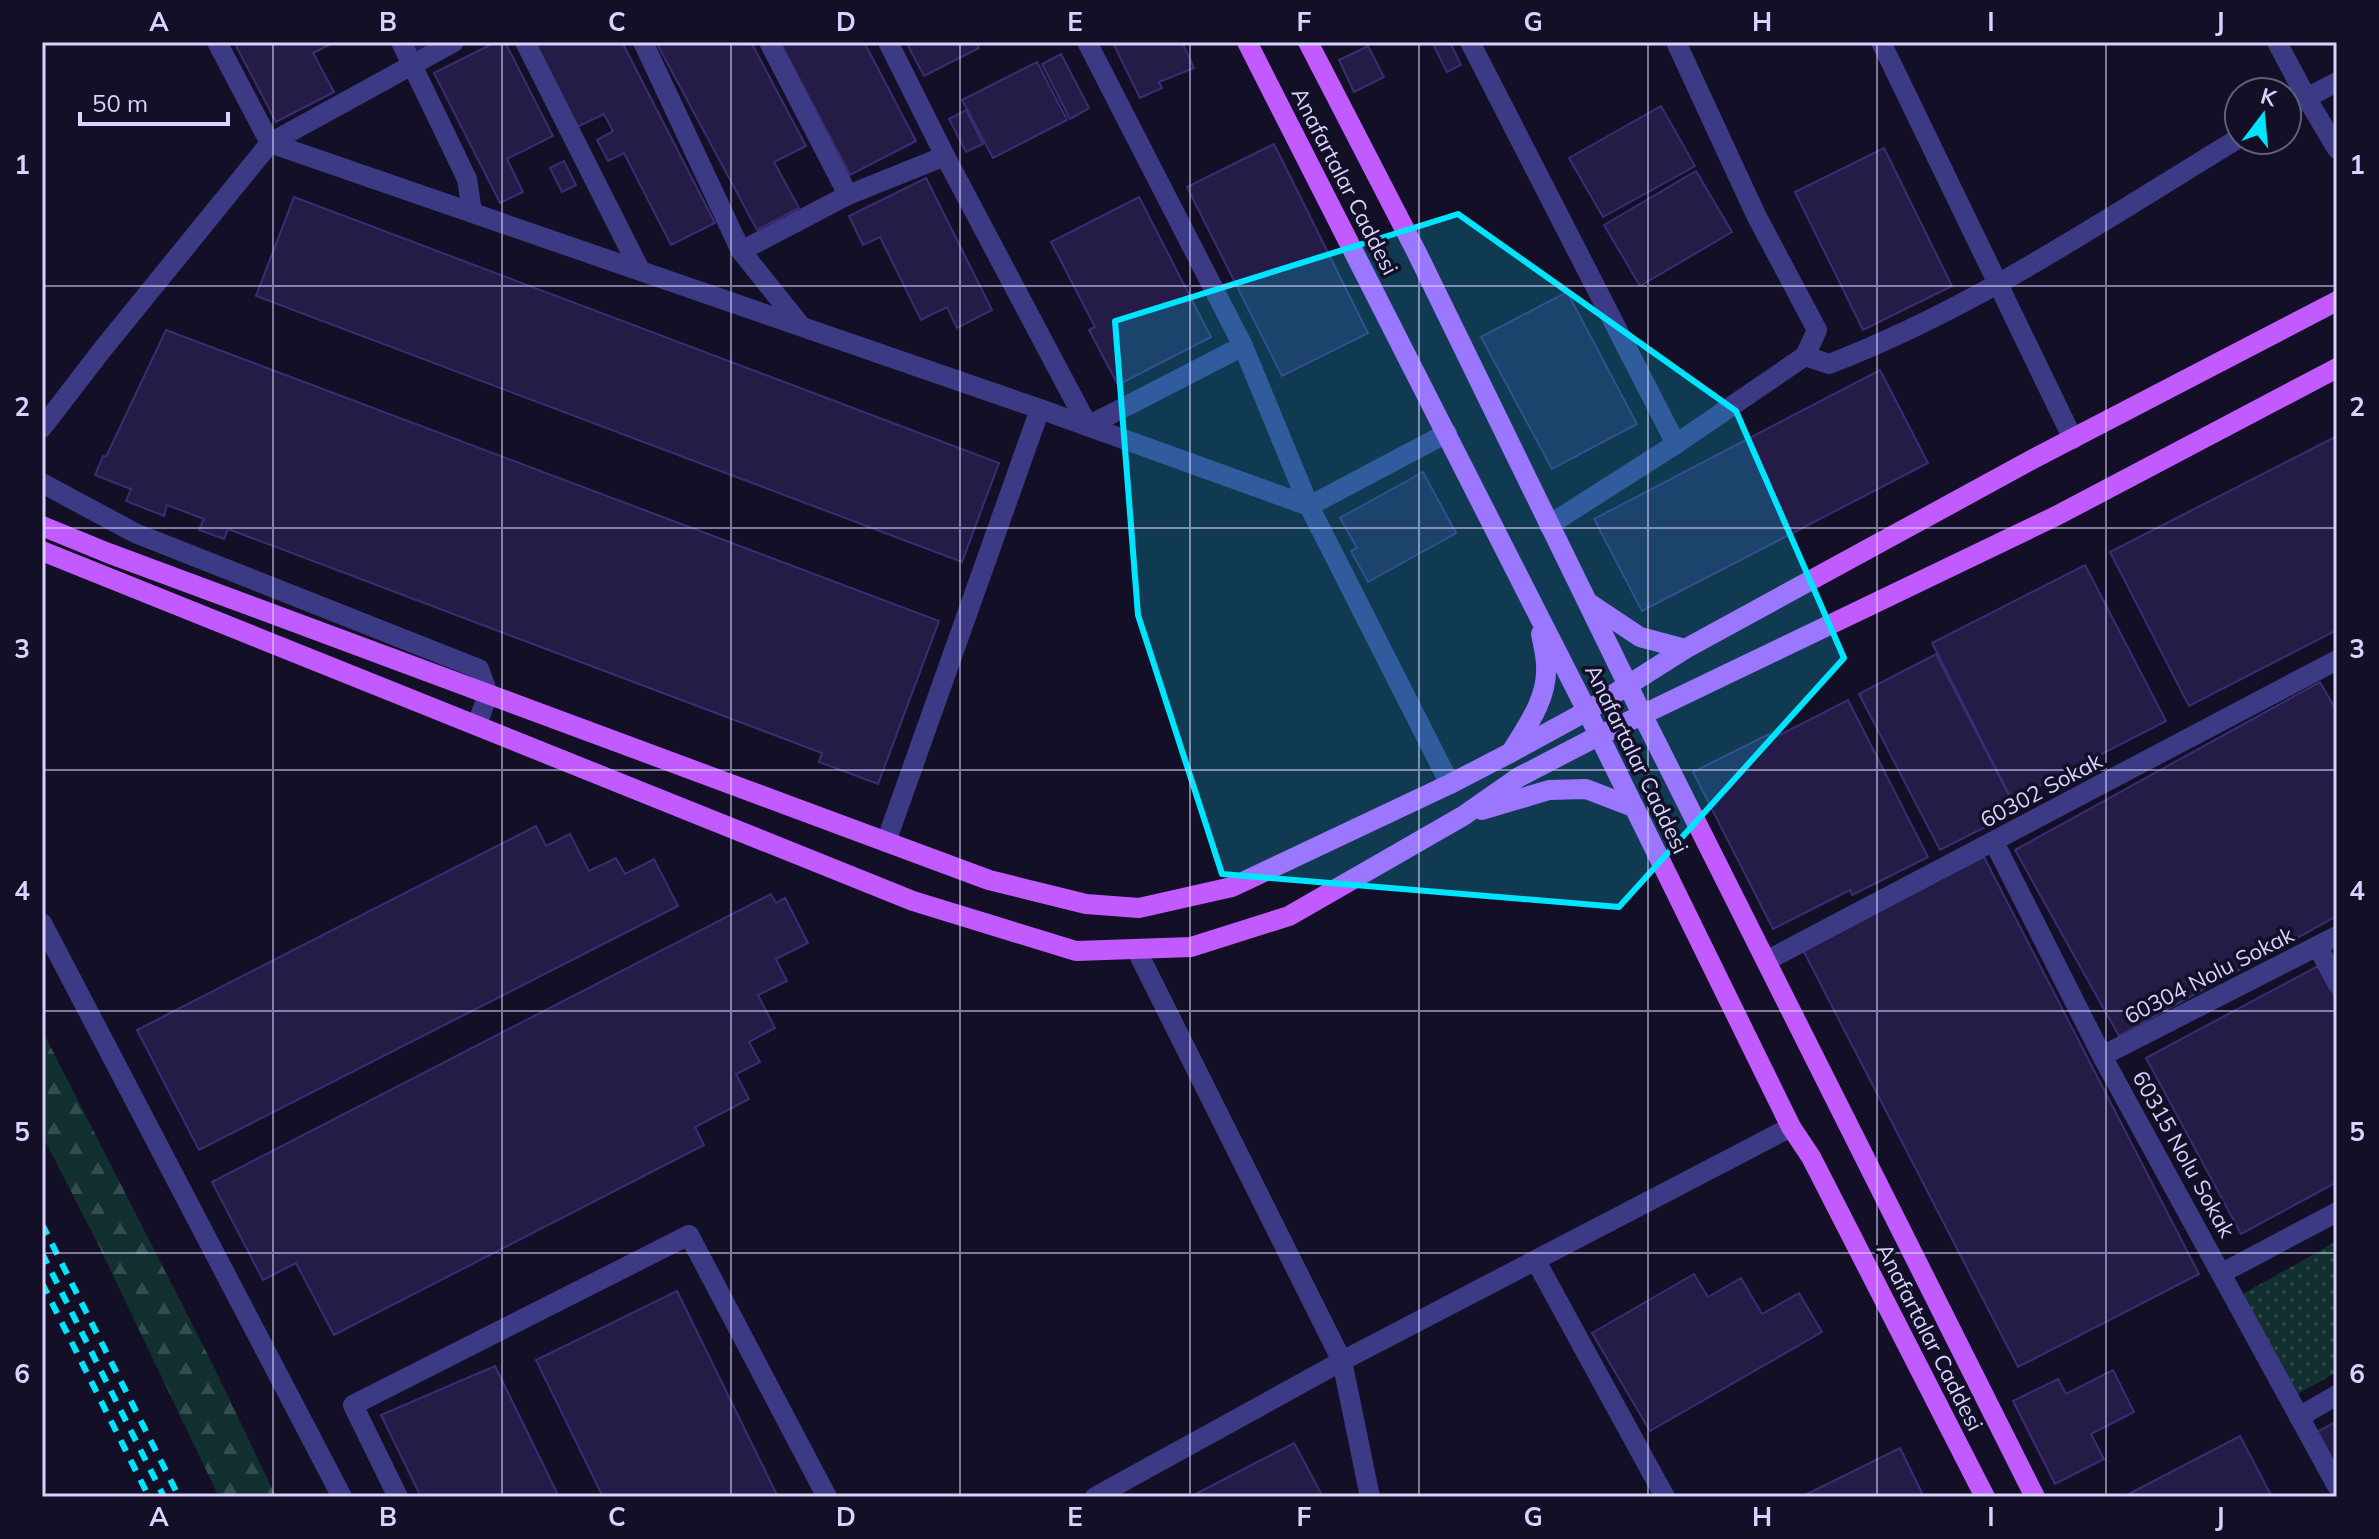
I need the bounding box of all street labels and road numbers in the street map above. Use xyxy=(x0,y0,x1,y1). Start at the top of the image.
street label: Anafartalar Caddesi xyxy=(1286,83,1404,279)
street label: Anafartalar Caddesi xyxy=(1579,660,1695,858)
street label: 60302 Sokak xyxy=(1975,746,2107,834)
street label: 60304 Nolu Sokak xyxy=(2120,920,2299,1030)
street label: 60315 Nolu Sokak xyxy=(2127,1066,2242,1243)
street label: Anafartalar Caddesi xyxy=(1871,1239,1989,1435)

